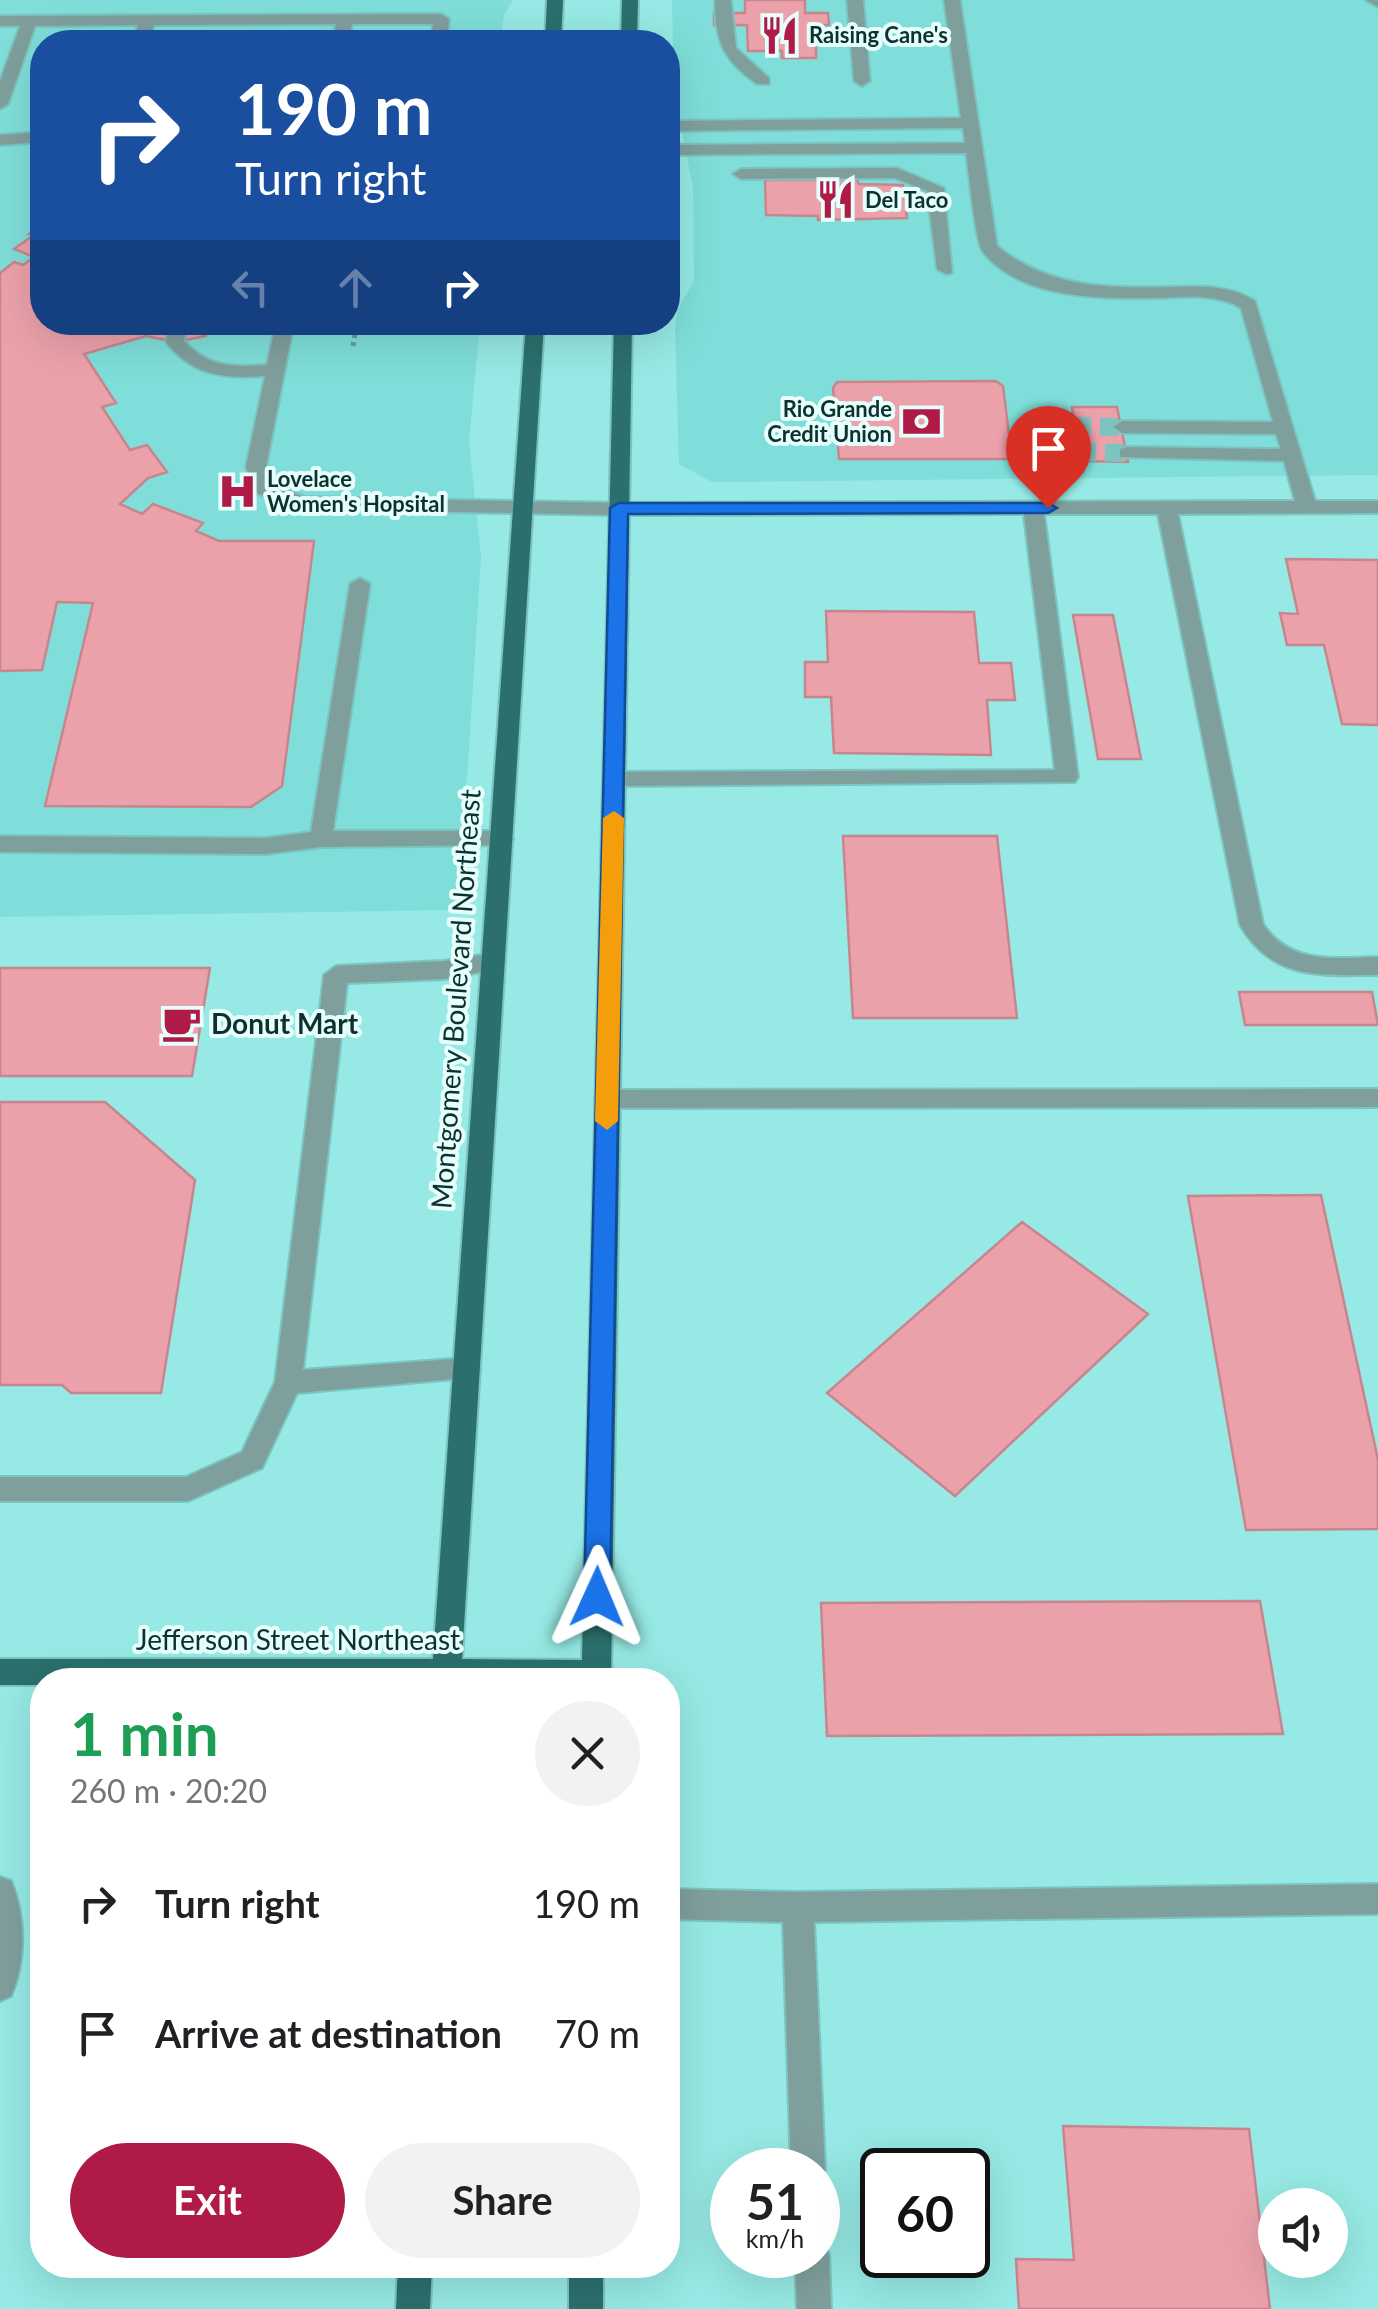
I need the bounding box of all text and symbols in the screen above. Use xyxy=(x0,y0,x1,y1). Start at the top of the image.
restaurant icon: Raising Cane's xyxy=(758,14,800,56)
place label: Raising Cane's xyxy=(809,21,948,48)
text: 190 m xyxy=(235,66,432,150)
icon: right xyxy=(70,70,200,200)
text: Turn right xyxy=(235,151,426,205)
restaurant icon: Del Taco xyxy=(814,179,856,221)
place label: Del Taco xyxy=(865,186,948,213)
icon: left xyxy=(223,260,278,315)
icon: ahead xyxy=(328,260,383,315)
icon: right xyxy=(433,260,488,315)
place label: Rio Grande Credit Union xyxy=(767,395,892,447)
bank icon: Rio Grande Credit Union xyxy=(901,401,943,443)
pin xyxy=(1006,406,1091,509)
icon: arrive xyxy=(1021,421,1076,476)
place label: Lovelace Women's Hopsital xyxy=(267,465,445,517)
hospital icon: Lovelace Women's Hopsital xyxy=(216,471,258,513)
street label: Montgomery Boulevard Northeast xyxy=(423,788,487,1210)
cafe icon: Donut Mart xyxy=(160,1003,202,1045)
place label: Donut Mart xyxy=(211,1006,359,1040)
position arrow xyxy=(545,1545,649,1649)
street label: Jefferson Street Northeast xyxy=(136,1622,460,1656)
text: 1 min xyxy=(70,1697,219,1769)
button: close xyxy=(535,1701,640,1806)
text: 260 m · 20:20 xyxy=(70,1771,267,1810)
icon: right xyxy=(70,1876,125,1931)
text: Turn right xyxy=(155,1880,320,1926)
text: 190 m xyxy=(533,1880,640,1926)
icon: arrive xyxy=(70,2006,125,2061)
text: Arrive at destination xyxy=(155,2010,502,2056)
text: 70 m xyxy=(555,2010,640,2056)
button: Exit xyxy=(70,2143,345,2258)
button: Share xyxy=(365,2143,640,2258)
speed limit sign: 60 xyxy=(860,2148,990,2278)
text: 51 xyxy=(746,2171,804,2231)
map controls xyxy=(1258,2188,1348,2278)
button: sound xyxy=(1258,2188,1348,2278)
text: km/h xyxy=(746,2223,804,2253)

